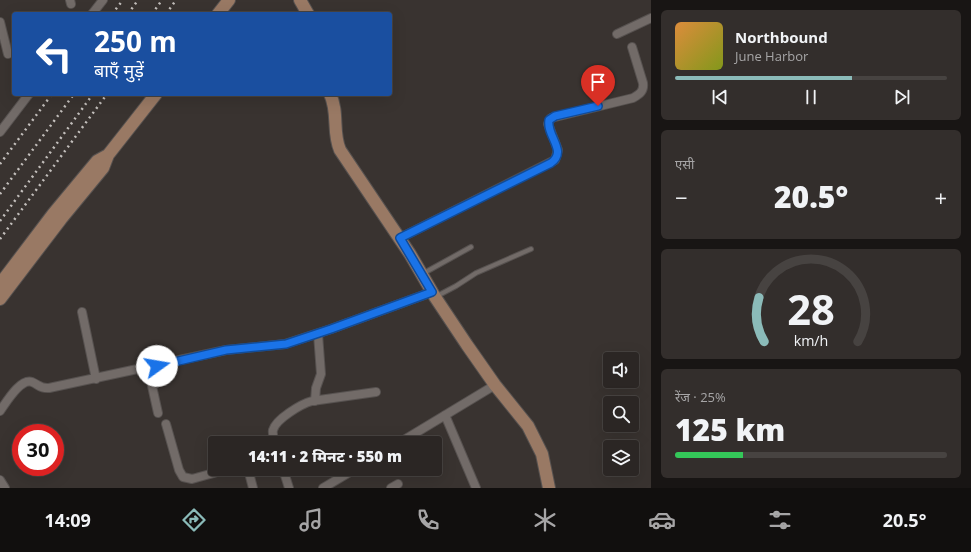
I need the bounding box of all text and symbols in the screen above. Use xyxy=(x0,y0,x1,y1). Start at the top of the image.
text: 250 m xyxy=(94,22,177,60)
text: Northbound xyxy=(735,27,828,47)
icon: left xyxy=(28,28,80,80)
text: June Harbor xyxy=(735,47,808,65)
text: बाएँ मुड़ें xyxy=(94,58,144,82)
pin xyxy=(581,65,615,106)
icon: arrive xyxy=(587,71,609,93)
icon: previous xyxy=(709,86,731,108)
icon: pause xyxy=(800,86,822,108)
icon: next xyxy=(891,86,913,108)
text: एसी xyxy=(675,155,694,173)
text: 20.5° xyxy=(774,176,848,217)
text: − xyxy=(675,182,688,212)
text: + xyxy=(934,182,947,212)
text: 28 xyxy=(787,281,835,337)
text: km/h xyxy=(794,330,828,349)
position arrow xyxy=(136,345,178,387)
map controls xyxy=(603,352,639,476)
button: sound xyxy=(603,352,639,388)
text: रेंज · 25% xyxy=(675,388,726,406)
button: search xyxy=(603,396,639,432)
text: 125 km xyxy=(675,409,785,450)
speed limit sign: 30 xyxy=(12,424,64,476)
button: layers xyxy=(603,440,639,476)
text: 14:11 · 2 मिनट · 550 m xyxy=(248,446,402,466)
icon: directions xyxy=(180,506,208,534)
icon: music xyxy=(297,506,325,534)
icon: phone xyxy=(414,506,442,534)
icon: climate xyxy=(531,506,559,534)
icon: car xyxy=(648,506,676,534)
icon: filters xyxy=(766,506,794,534)
text: 14:09 xyxy=(45,508,91,532)
text: 20.5° xyxy=(883,508,926,532)

